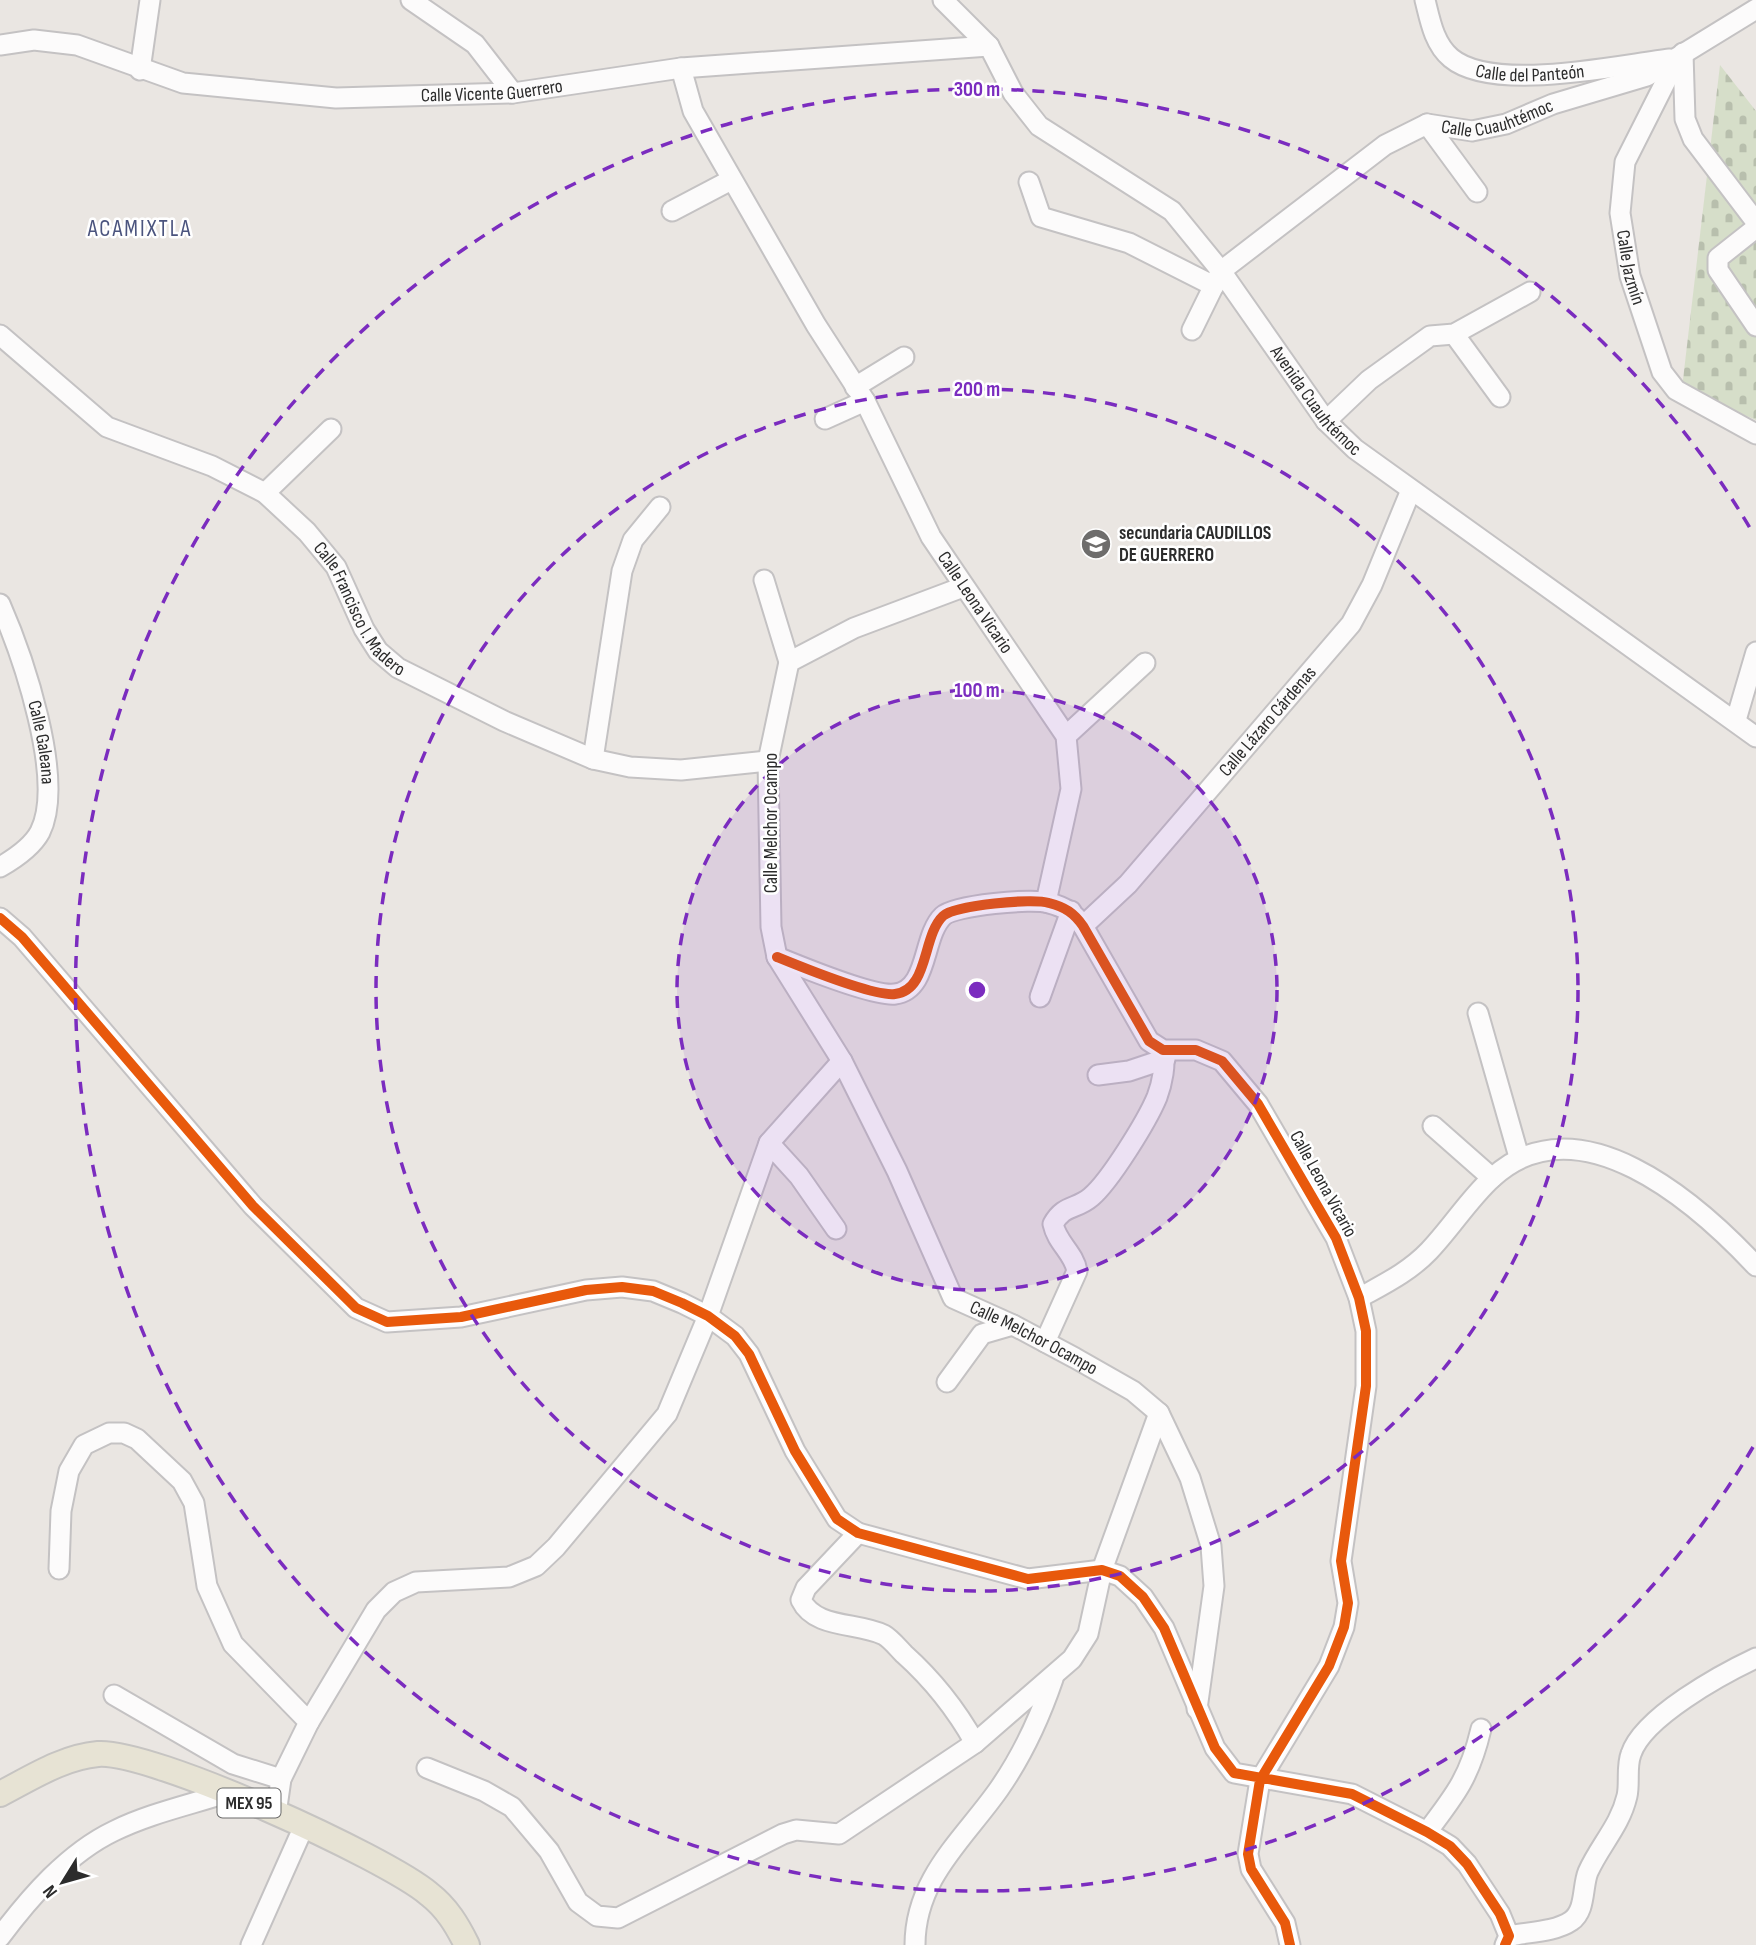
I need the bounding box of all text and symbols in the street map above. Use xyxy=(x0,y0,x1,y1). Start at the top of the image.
street label: Calle del Panteón xyxy=(1473,59,1586,87)
street label: Calle Vicente Guerrero xyxy=(420,74,564,107)
text: 300 m xyxy=(954,77,1000,102)
street label: Calle Cuauhtémoc xyxy=(1440,94,1557,142)
district label: ACAMIXTLA xyxy=(87,215,192,243)
street label: Calle Jazmín xyxy=(1611,228,1650,308)
street label: Avenida Cuauhtémoc xyxy=(1265,340,1365,461)
text: 200 m xyxy=(954,377,1000,402)
place label: secundaria CAUDILLOS DE GUERRERO xyxy=(1119,522,1271,567)
school or university icon: secundaria CAUDILLOS DE GUERRERO xyxy=(1079,527,1113,561)
street label: Calle Francisco I. Madero xyxy=(308,537,409,681)
street label: Calle Leona Vicario xyxy=(933,547,1018,658)
street label: Calle Lázaro Cárdenas xyxy=(1214,661,1321,781)
text: 100 m xyxy=(954,678,1000,703)
street label: Calle Galeana xyxy=(23,698,59,785)
street label: Calle Melchor Ocampo xyxy=(760,753,783,893)
centre of rings xyxy=(965,978,989,1002)
street label: Calle Leona Vicario xyxy=(1284,1127,1362,1241)
street label: Calle Melchor Ocampo xyxy=(966,1296,1102,1380)
road number: MEX 95 xyxy=(218,1788,280,1817)
north arrow xyxy=(28,1847,98,1917)
text: N xyxy=(38,1880,63,1902)

